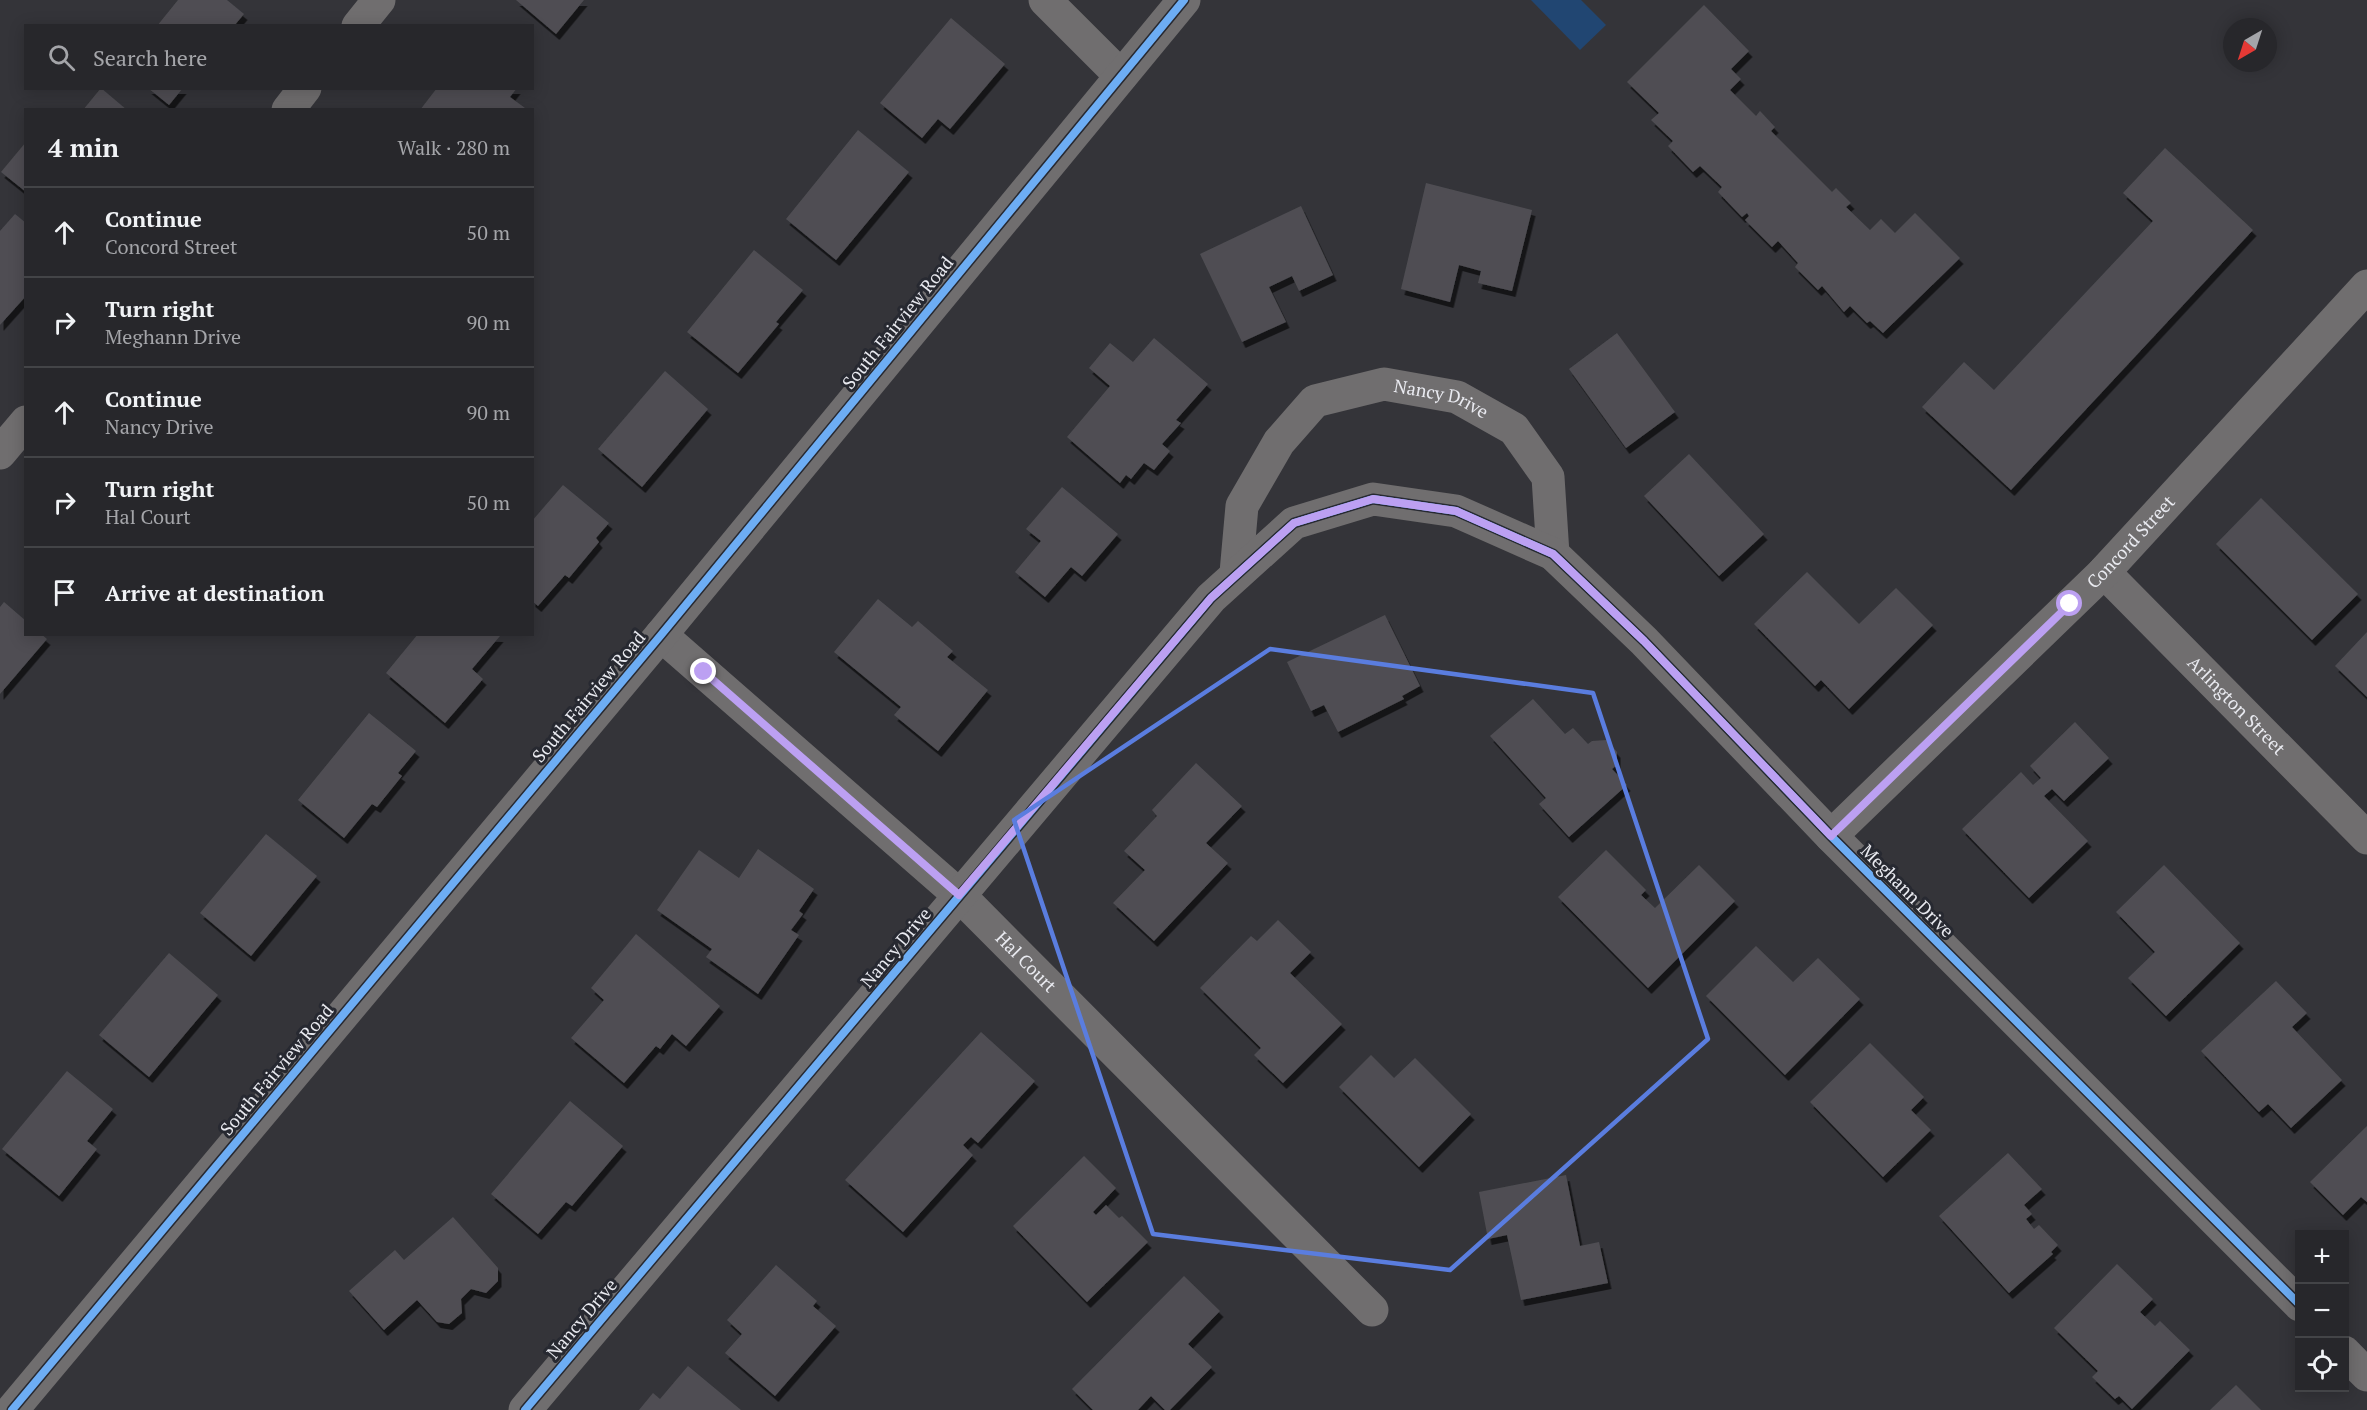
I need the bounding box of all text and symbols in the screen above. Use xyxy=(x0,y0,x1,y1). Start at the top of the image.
north arrow xyxy=(2223,18,2277,72)
search box xyxy=(24,24,534,90)
icon: search xyxy=(45,41,78,74)
text: Search here xyxy=(93,43,207,72)
text: 4 min xyxy=(48,130,119,164)
text: Walk · 280 m xyxy=(398,134,510,161)
text: Continue xyxy=(105,204,202,233)
icon: ahead xyxy=(48,216,81,249)
text: 50 m xyxy=(467,219,510,246)
text: Concord Street xyxy=(105,233,237,260)
street label: South Fairview Road xyxy=(836,251,958,394)
text: Turn right xyxy=(105,294,214,323)
icon: right xyxy=(48,306,81,339)
text: 90 m xyxy=(467,309,510,336)
text: Meghann Drive xyxy=(105,323,241,350)
street label: Nancy Drive xyxy=(1392,373,1493,423)
text: Continue xyxy=(105,384,202,413)
icon: ahead xyxy=(48,396,81,429)
text: 90 m xyxy=(467,399,510,426)
text: Nancy Drive xyxy=(105,413,214,440)
text: Turn right xyxy=(105,474,214,503)
icon: right xyxy=(48,486,81,519)
text: 50 m xyxy=(467,489,510,516)
street label: Concord Street xyxy=(2081,489,2180,593)
text: Hal Court xyxy=(105,503,191,530)
icon: arrive xyxy=(48,576,81,609)
text: Arrive at destination xyxy=(105,578,324,607)
route start xyxy=(2056,590,2082,616)
street label: South Fairview Road xyxy=(526,626,650,767)
street label: Arlington Street xyxy=(2183,650,2291,760)
route end xyxy=(690,658,716,684)
street label: Meghann Drive xyxy=(1856,839,1959,942)
street label: Nancy Drive xyxy=(855,902,936,993)
street label: Hal Court xyxy=(991,926,1062,997)
street label: South Fairview Road xyxy=(214,999,338,1140)
map controls xyxy=(2295,1230,2349,1392)
button: + xyxy=(2295,1230,2349,1284)
street label: Nancy Drive xyxy=(541,1273,622,1364)
button: − xyxy=(2295,1284,2349,1338)
button: locate xyxy=(2295,1338,2349,1392)

